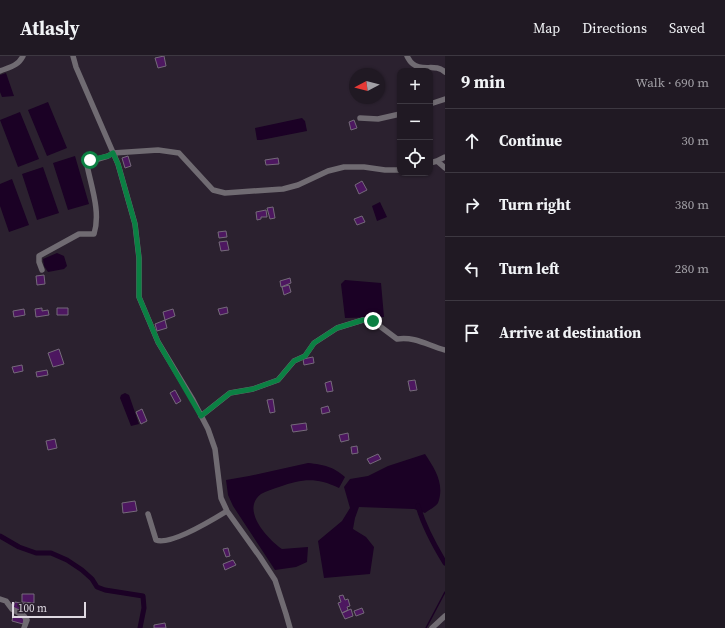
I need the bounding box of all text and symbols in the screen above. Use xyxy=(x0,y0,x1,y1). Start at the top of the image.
text: Atlasly xyxy=(20,15,80,41)
text: Map xyxy=(533,18,560,38)
text: Directions xyxy=(582,18,647,38)
text: Saved xyxy=(669,18,705,38)
north arrow xyxy=(349,68,385,104)
map controls xyxy=(397,68,433,176)
button: + xyxy=(397,68,433,104)
text: 9 min xyxy=(461,70,505,94)
text: Walk · 690 m xyxy=(636,74,709,91)
button: − xyxy=(397,104,433,140)
icon: ahead xyxy=(461,130,483,152)
text: Continue xyxy=(499,130,562,151)
text: 30 m xyxy=(681,132,709,149)
button: locate xyxy=(397,140,433,176)
route start xyxy=(81,151,99,169)
icon: right xyxy=(461,194,483,216)
text: Turn right xyxy=(499,194,571,215)
text: 380 m xyxy=(675,196,709,213)
icon: left xyxy=(461,258,483,280)
text: Turn left xyxy=(499,258,559,279)
text: 280 m xyxy=(675,260,709,277)
route end xyxy=(364,312,382,330)
icon: arrive xyxy=(461,322,483,344)
text: Arrive at destination xyxy=(499,322,641,343)
scale bar xyxy=(12,600,86,619)
text: 100 m xyxy=(18,601,47,616)

